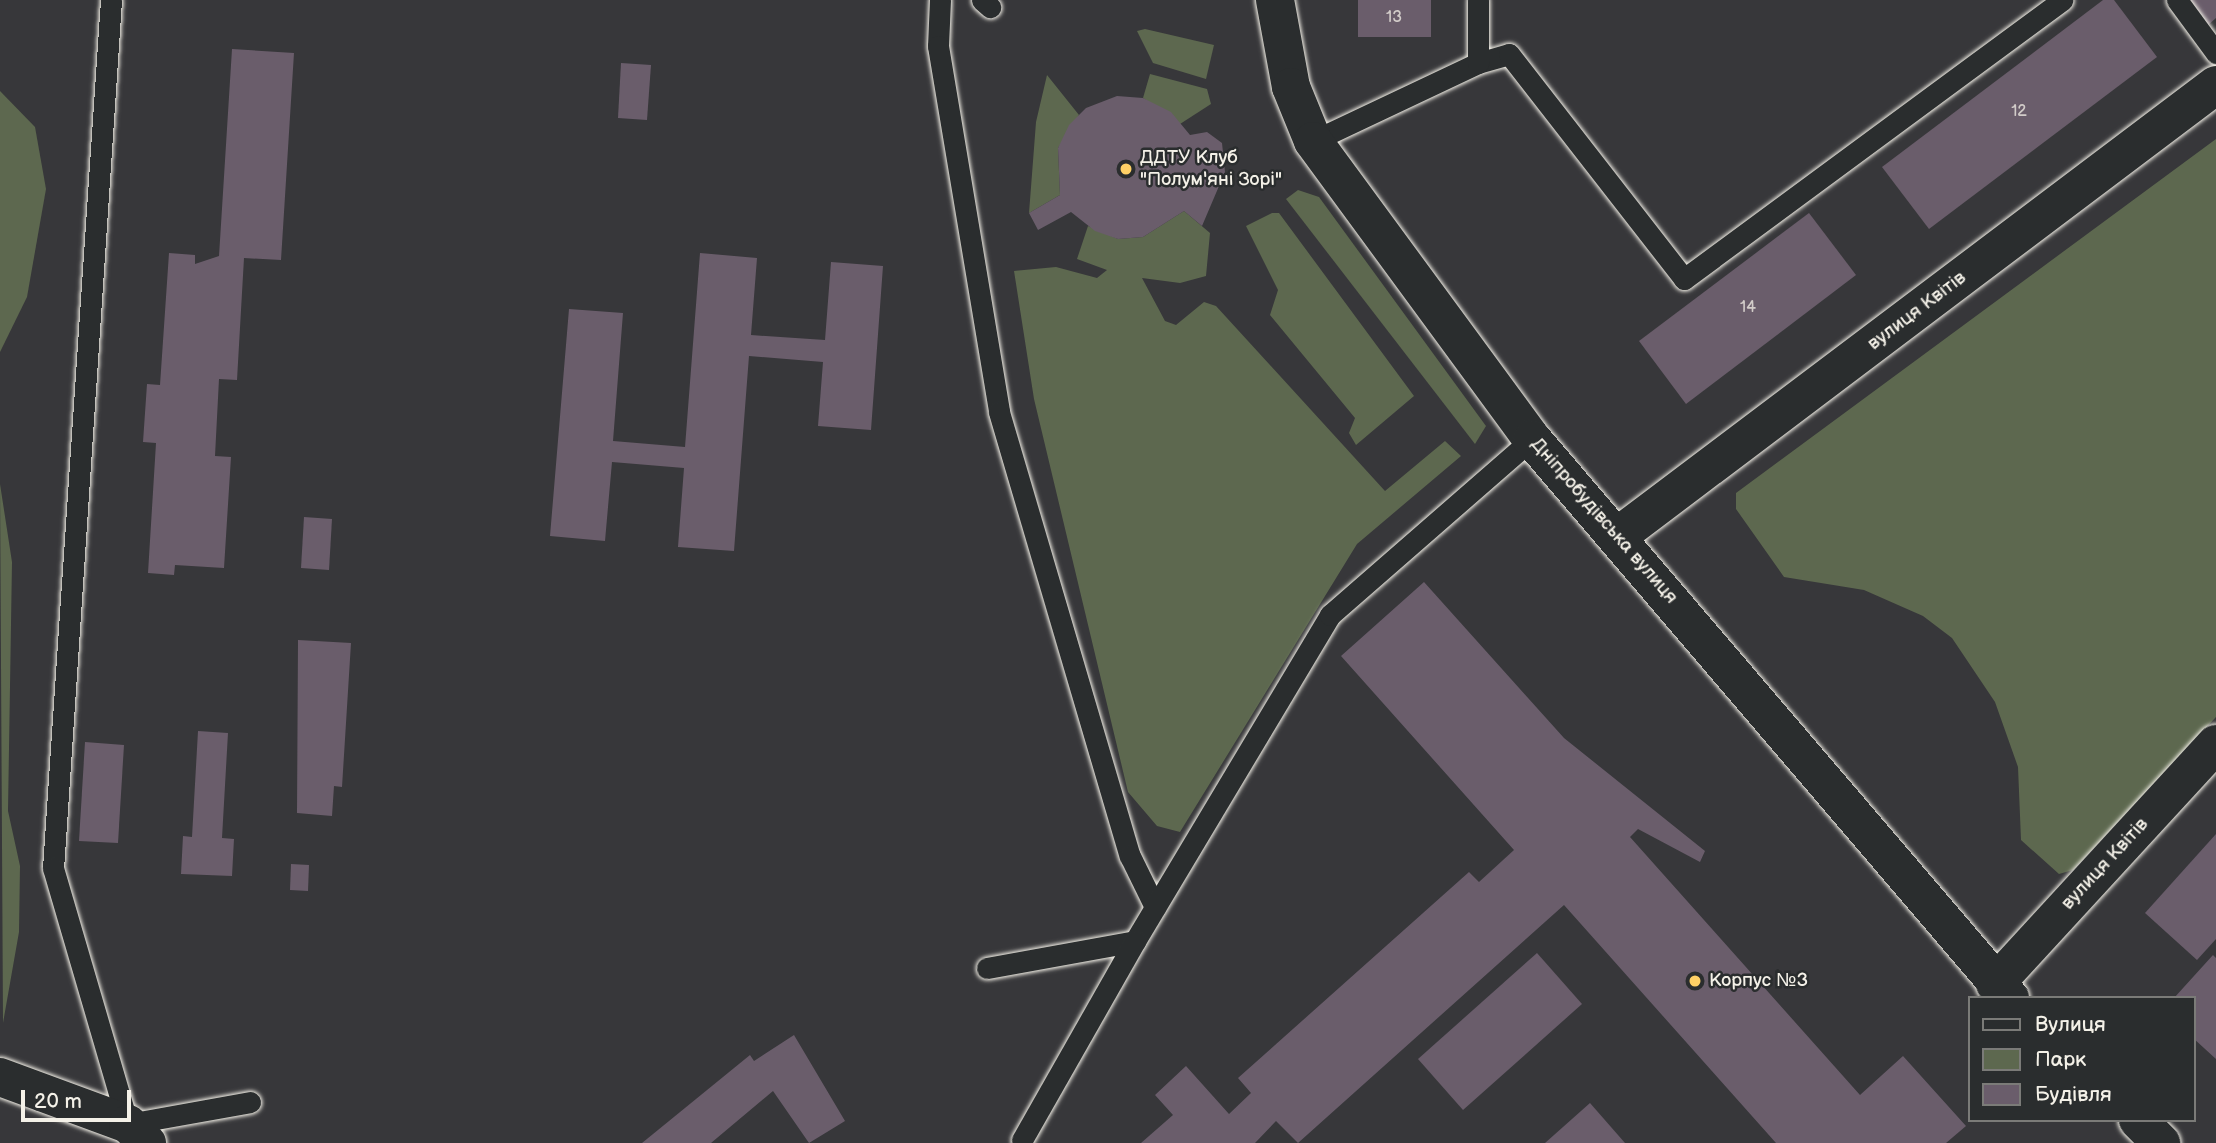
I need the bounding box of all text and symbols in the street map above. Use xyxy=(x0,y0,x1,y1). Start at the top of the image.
house number: 13 xyxy=(1386,8,1402,28)
house number: 12 xyxy=(2011,102,2027,122)
place label: ДДТУ Клуб "Полум'яні Зорі" xyxy=(1140,147,1282,191)
marker: ДДТУ Клуб "Полум'яні Зорі" xyxy=(1118,161,1134,177)
street label: вулиця Квітів xyxy=(1863,267,1971,355)
house number: 14 xyxy=(1740,298,1756,318)
street label: Дніпробудівська вулиця xyxy=(1526,433,1682,609)
street label: вулиця Квітів xyxy=(2057,813,2153,915)
place label: Корпус №3 xyxy=(1709,970,1808,992)
marker: Корпус №3 xyxy=(1687,973,1703,989)
legend xyxy=(1968,996,2195,1122)
text: Вулиця xyxy=(2035,1012,2106,1037)
text: Парк xyxy=(2035,1047,2086,1072)
scale bar xyxy=(24,1076,135,1120)
text: Будівля xyxy=(2035,1082,2112,1107)
text: 20 m xyxy=(34,1089,82,1114)

